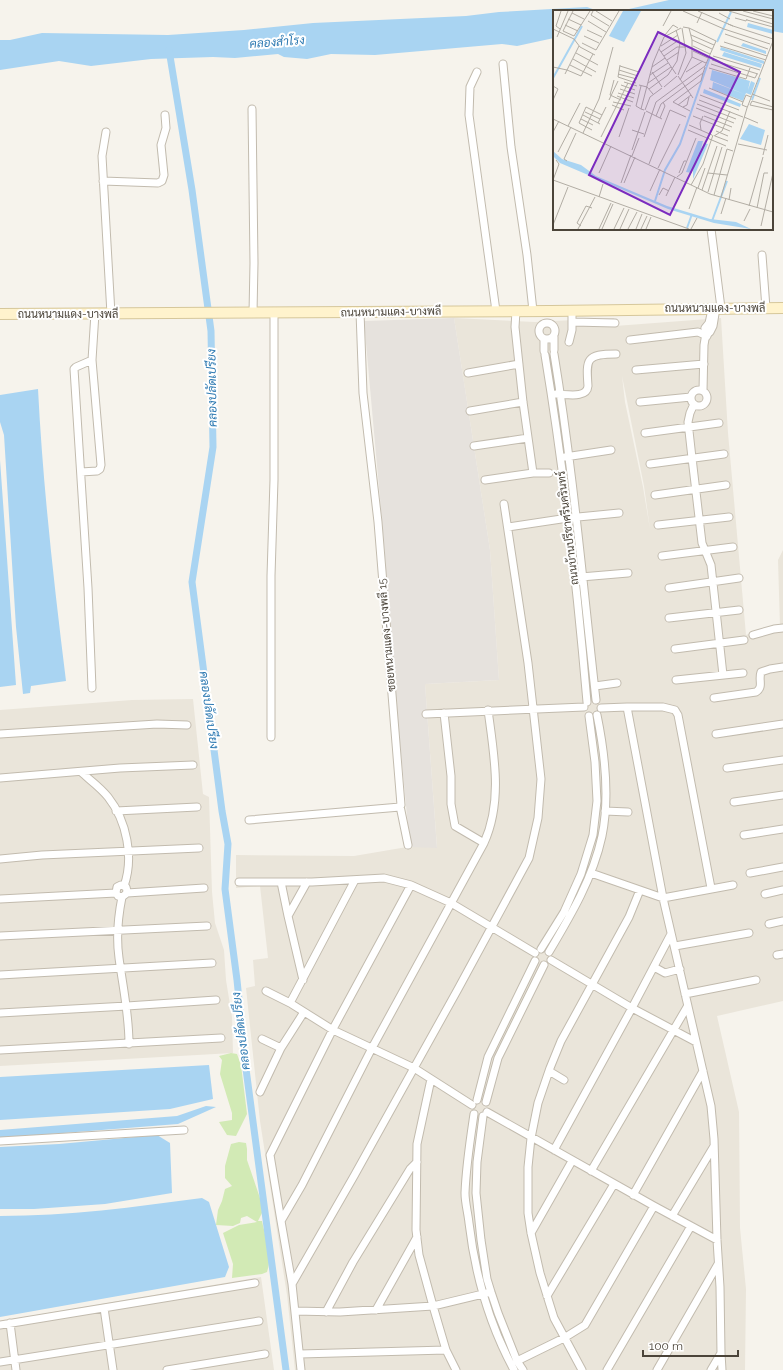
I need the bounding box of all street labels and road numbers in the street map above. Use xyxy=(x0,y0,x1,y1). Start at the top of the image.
street label: ถนนหนามแดง-บางพลี xyxy=(665,300,765,315)
street label: ถนนหนามแดง-บางพลี xyxy=(340,303,441,319)
street label: ถนนหนามแดง-บางพลี xyxy=(18,306,118,321)
street label: ถนนบ้านปรีชาศรีนครินทร์ xyxy=(553,470,581,586)
street label: ซอยหนามแดง-บางพลี 15 xyxy=(374,578,398,692)

